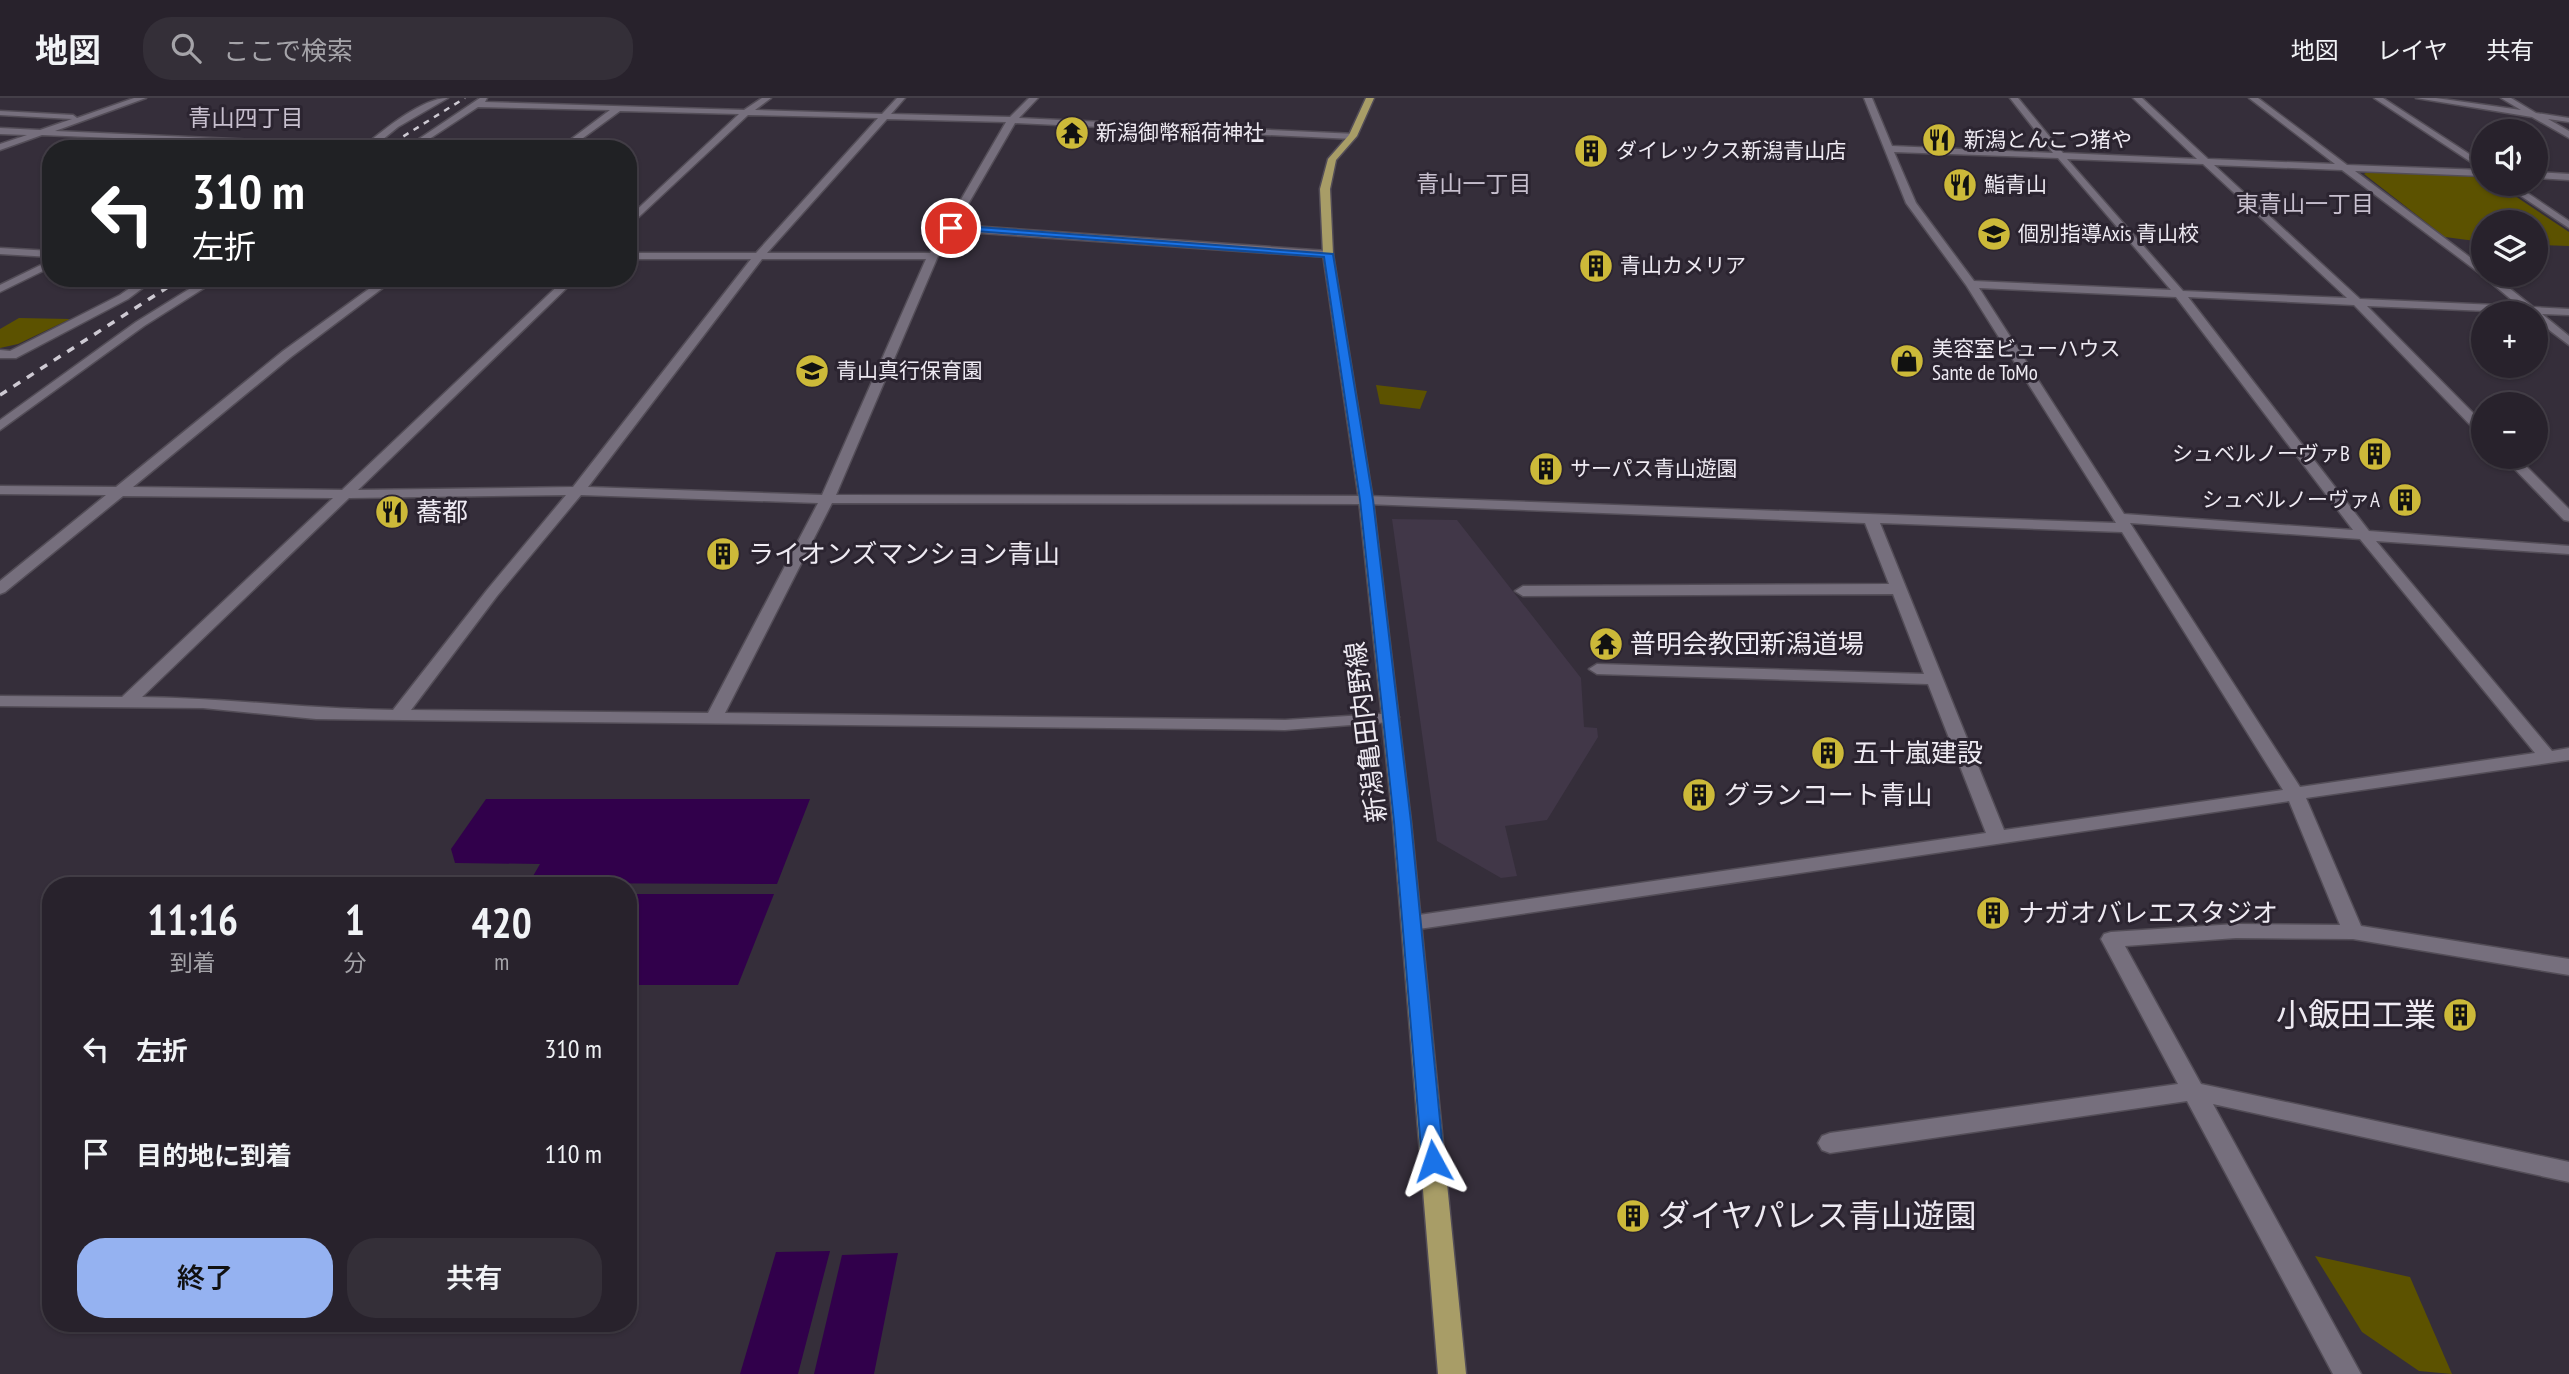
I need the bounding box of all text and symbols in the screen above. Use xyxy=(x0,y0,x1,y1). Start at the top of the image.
search box xyxy=(143,17,633,80)
text: 地図 xyxy=(35,28,101,71)
icon: search xyxy=(167,29,205,67)
text: ここで検索 xyxy=(223,34,353,67)
text: 地図 xyxy=(2291,35,2339,66)
text: レイヤ xyxy=(2377,35,2448,66)
text: 共有 xyxy=(2486,35,2534,66)
district label: 青山四丁目 xyxy=(189,103,304,132)
temple icon: 新潟御幣稲荷神社 xyxy=(1053,114,1091,152)
place label: 新潟御幣稲荷神社 xyxy=(1096,119,1264,146)
map controls xyxy=(2471,119,2548,469)
button: sound xyxy=(2471,119,2548,196)
restaurant icon: 新潟とんこつ猪や xyxy=(1920,121,1958,159)
place label: 新潟とんこつ猪や xyxy=(1964,126,2132,153)
building icon: ダイレックス新潟青山店 xyxy=(1572,132,1610,170)
place label: ダイレックス新潟青山店 xyxy=(1616,137,1846,164)
text: 310 m xyxy=(192,159,305,223)
restaurant icon: 鮨青山 xyxy=(1941,166,1979,204)
icon: left xyxy=(77,168,168,259)
district label: 青山一丁目 xyxy=(1417,169,1532,198)
place label: 鮨青山 xyxy=(1984,171,2047,198)
district label: 東青山一丁目 xyxy=(2236,189,2374,218)
pin xyxy=(921,198,981,258)
icon: arrive xyxy=(932,209,970,247)
button: layers xyxy=(2471,210,2548,287)
school or university icon: 個別指導Axis 青山校 xyxy=(1975,215,2013,253)
place label: 個別指導Axis 青山校 xyxy=(2018,220,2199,247)
text: 左折 xyxy=(192,225,256,267)
building icon: 青山カメリア xyxy=(1577,247,1615,285)
place label: 青山カメリア xyxy=(1620,252,1746,279)
button: + xyxy=(2471,301,2548,378)
place label: 美容室ビューハウス Sante de ToMo xyxy=(1932,335,2121,386)
shop icon: 美容室ビューハウス Sante de ToMo xyxy=(1888,342,1926,380)
school or university icon: 青山真行保育園 xyxy=(793,352,831,390)
place label: 青山真行保育園 xyxy=(836,357,983,384)
button: − xyxy=(2471,392,2548,469)
building icon: シュベルノーヴァB xyxy=(2356,435,2394,473)
place label: シュベルノーヴァB xyxy=(2172,440,2350,467)
building icon: サーパス青山遊園 xyxy=(1527,450,1565,488)
place label: サーパス青山遊園 xyxy=(1570,455,1738,482)
building icon: シュベルノーヴァA xyxy=(2386,481,2424,519)
place label: シュベルノーヴァA xyxy=(2202,486,2380,513)
restaurant icon: 蕎都 xyxy=(373,493,411,531)
place label: 蕎都 xyxy=(416,495,468,528)
building icon: ライオンズマンション青山 xyxy=(704,535,742,573)
place label: ライオンズマンション青山 xyxy=(748,537,1059,570)
temple icon: 普明会教団新潟道場 xyxy=(1587,625,1625,663)
place label: 普明会教団新潟道場 xyxy=(1630,627,1864,660)
street label: 新潟亀田内野線 xyxy=(1338,640,1393,824)
building icon: 五十嵐建設 xyxy=(1809,734,1847,772)
place label: 五十嵐建設 xyxy=(1853,736,1983,769)
building icon: グランコート青山 xyxy=(1680,776,1718,814)
place label: グランコート青山 xyxy=(1724,778,1932,811)
text: 11:16 xyxy=(147,892,238,947)
text: 1 xyxy=(345,892,365,947)
building icon: ナガオバレエスタジオ xyxy=(1974,894,2012,932)
text: 420 xyxy=(472,895,532,950)
place label: ナガオバレエスタジオ xyxy=(2018,896,2278,929)
text: m xyxy=(494,947,509,976)
text: 到着 xyxy=(170,948,216,977)
text: 分 xyxy=(343,948,366,977)
place label: 小飯田工業 xyxy=(2276,993,2436,1035)
building icon: 小飯田工業 xyxy=(2441,996,2479,1034)
icon: left xyxy=(77,1030,115,1068)
text: 310 m xyxy=(544,1032,602,1065)
text: 左折 xyxy=(136,1034,188,1067)
position arrow xyxy=(1396,1124,1470,1198)
icon: arrive xyxy=(77,1135,115,1173)
text: 110 m xyxy=(544,1137,602,1170)
text: 目的地に到着 xyxy=(136,1139,292,1172)
place label: ダイヤパレス青山遊園 xyxy=(1658,1194,1976,1236)
building icon: ダイヤパレス青山遊園 xyxy=(1614,1197,1652,1235)
button: 終了 xyxy=(77,1238,333,1318)
button: 共有 xyxy=(347,1238,602,1318)

